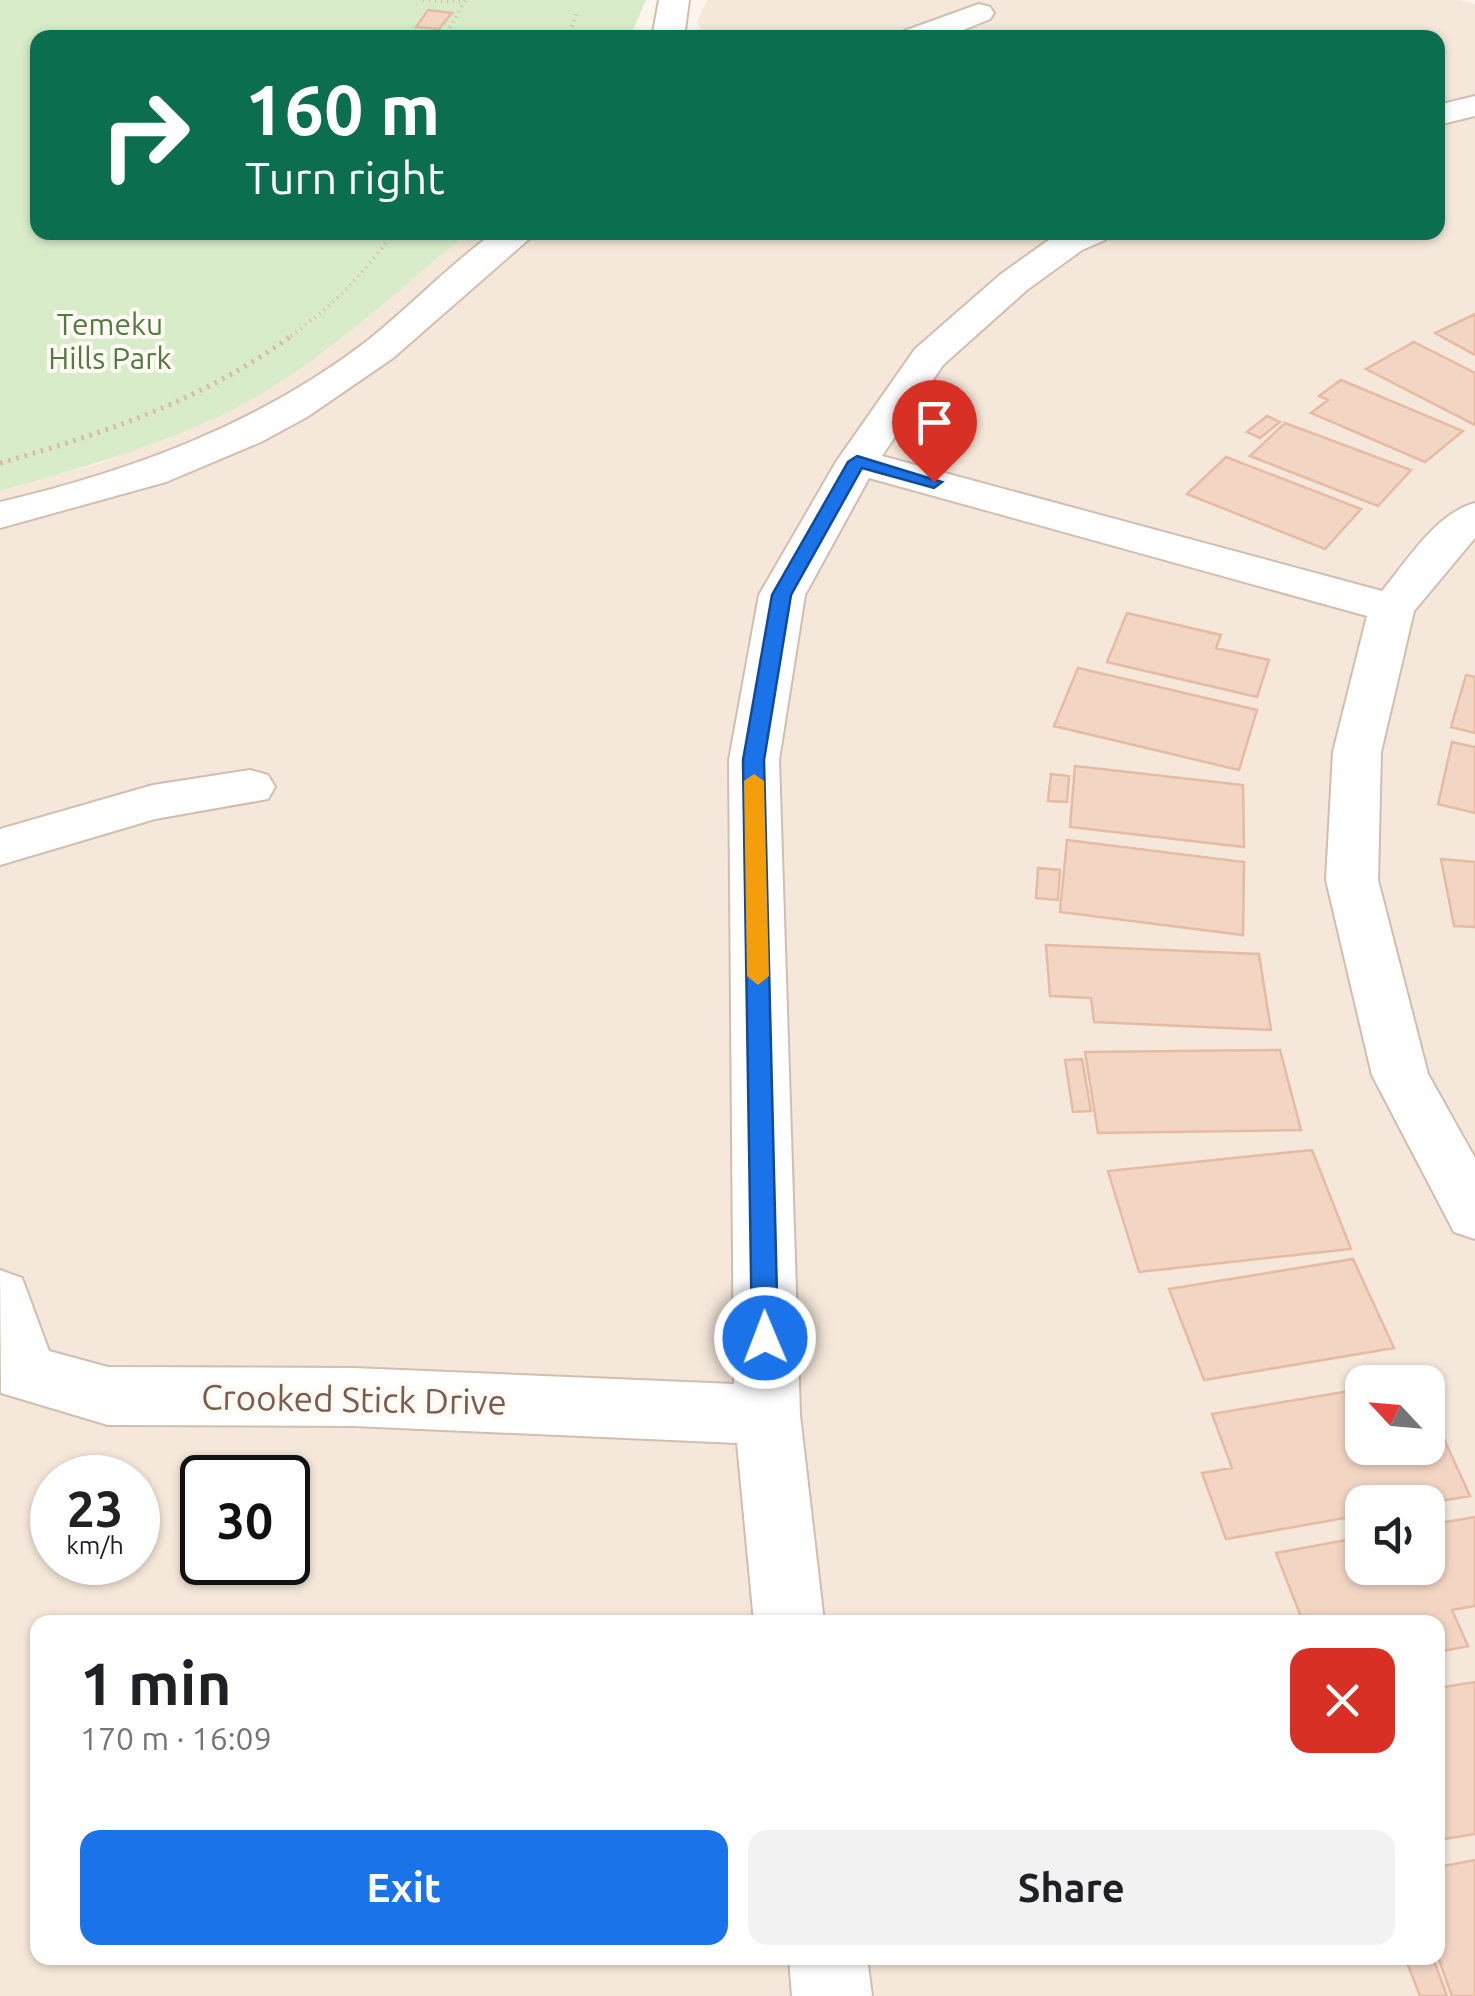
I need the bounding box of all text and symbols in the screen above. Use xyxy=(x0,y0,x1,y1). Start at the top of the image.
icon: right xyxy=(80,70,210,200)
text: 160 m xyxy=(245,70,440,148)
text: Turn right xyxy=(245,152,445,203)
park label: Temeku Hills Park xyxy=(48,307,172,375)
pin xyxy=(892,380,977,483)
icon: arrive xyxy=(907,395,962,450)
position arrow xyxy=(713,1286,817,1390)
north arrow xyxy=(1345,1365,1445,1465)
map controls xyxy=(1345,1365,1445,1585)
street label: Crooked Stick Drive xyxy=(201,1376,507,1422)
speed limit sign: 30 xyxy=(180,1455,310,1585)
text: 23 xyxy=(67,1480,123,1536)
button: sound xyxy=(1345,1485,1445,1585)
text: km/h xyxy=(66,1531,124,1559)
button: close xyxy=(1290,1648,1395,1753)
text: 1 min xyxy=(80,1649,232,1716)
text: 170 m · 16:09 xyxy=(80,1720,272,1756)
button: Exit xyxy=(80,1830,728,1945)
button: Share xyxy=(748,1830,1395,1945)

